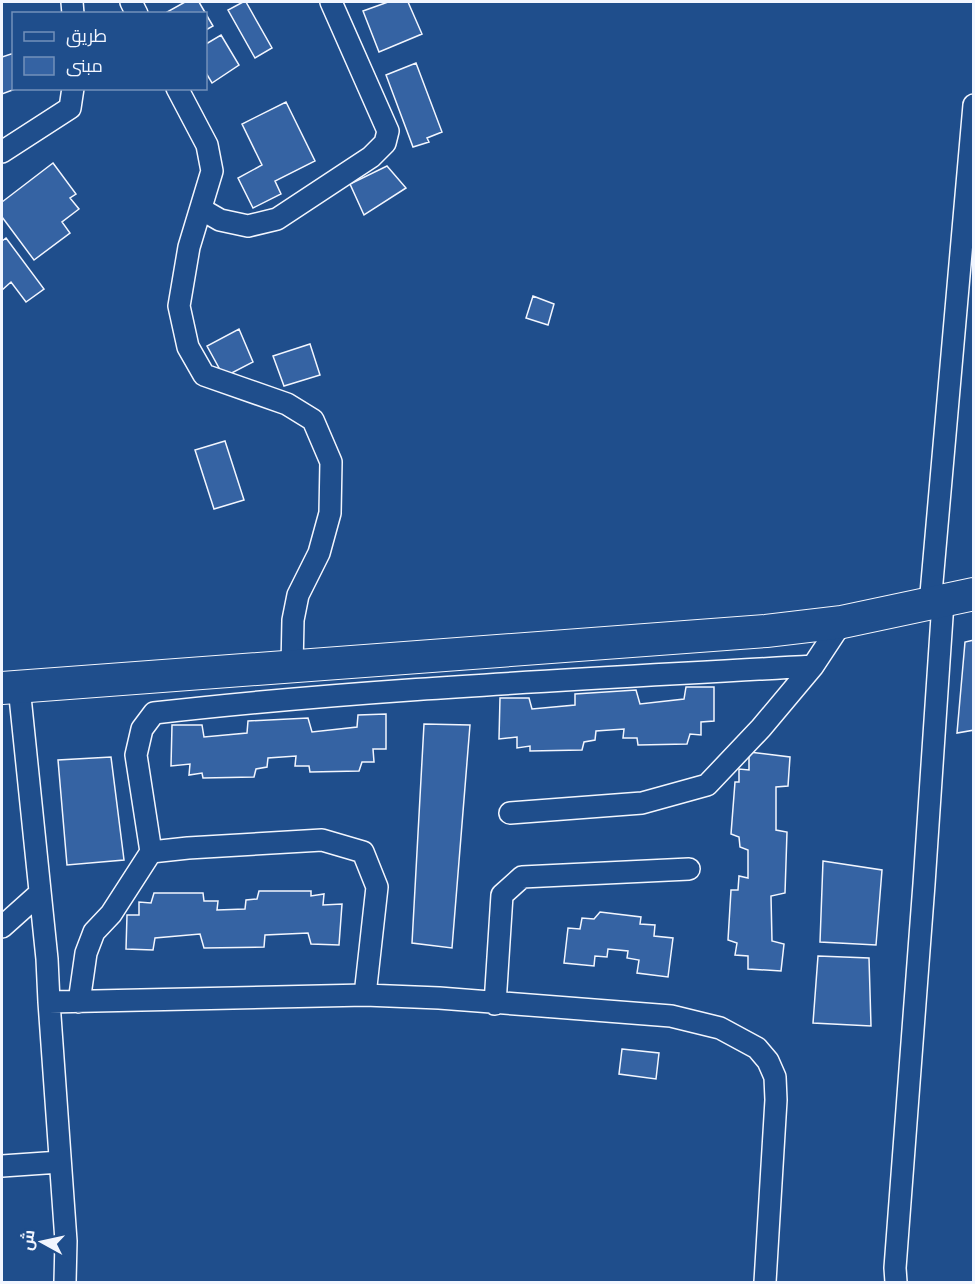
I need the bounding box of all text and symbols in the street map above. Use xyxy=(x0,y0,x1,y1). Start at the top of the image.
legend xyxy=(12,12,207,90)
text: طريق xyxy=(66,23,107,48)
text: مبنى xyxy=(66,53,103,78)
north arrow xyxy=(12,1212,72,1272)
text: ش xyxy=(15,1228,40,1252)

